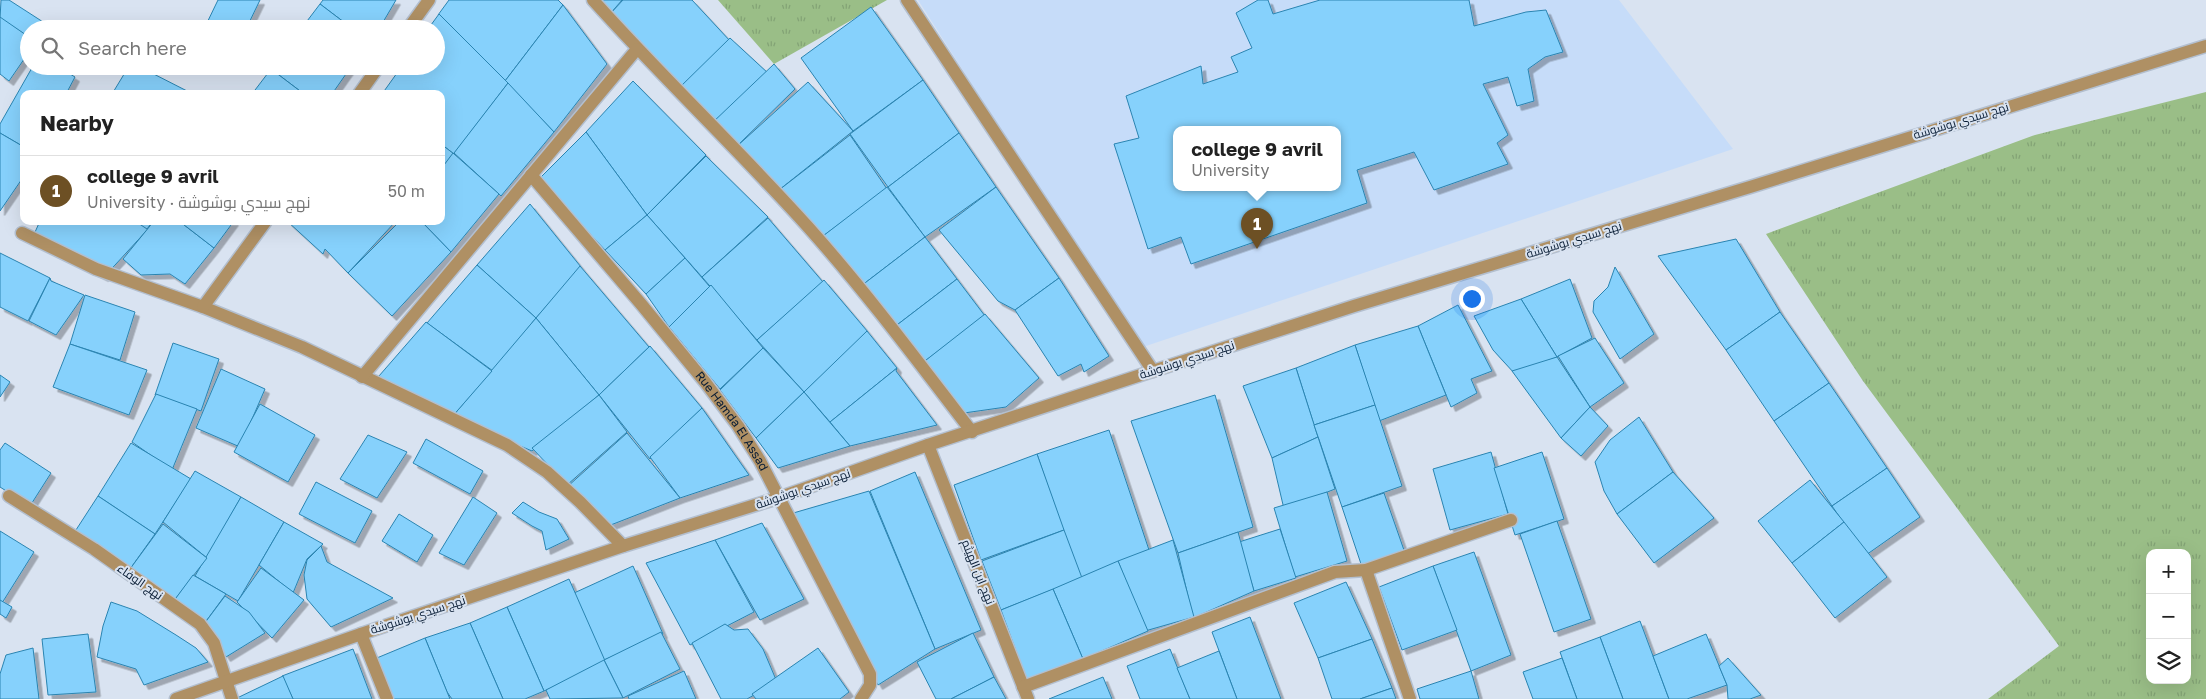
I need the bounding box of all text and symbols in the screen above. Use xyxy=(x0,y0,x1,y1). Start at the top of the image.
search box xyxy=(20,20,445,75)
icon: search xyxy=(38,34,66,62)
text: Search here xyxy=(78,36,187,59)
street label: نهج سيدي بوشوشة xyxy=(1911,99,2011,145)
text: Nearby xyxy=(40,110,114,136)
popup xyxy=(1173,126,1341,191)
text: college 9 avril xyxy=(1191,137,1323,160)
text: University xyxy=(1191,160,1270,180)
text: college 9 avril xyxy=(87,164,219,187)
text: 1 xyxy=(52,181,60,201)
text: 50 m xyxy=(388,181,425,201)
text: University · نهج سيدي بوشوشة xyxy=(87,192,310,212)
pin: 1 xyxy=(1241,208,1273,249)
street label: نهج سيدي بوشوشة xyxy=(1524,218,1624,264)
your location xyxy=(1459,286,1485,312)
street label: نهج سيدي بوشوشة xyxy=(1137,337,1237,385)
street label: Rue Hamda El Assad xyxy=(692,368,772,473)
street label: نهج سيدي بوشوشة xyxy=(754,465,853,515)
street label: نهج ابن الهيثم xyxy=(958,537,998,607)
map controls xyxy=(2146,549,2191,684)
button: + xyxy=(2146,549,2191,594)
street label: نهج الوفاء xyxy=(114,560,166,604)
street label: نهج سيدي بوشوشة xyxy=(368,592,468,640)
button: − xyxy=(2146,594,2191,639)
button: layers xyxy=(2146,639,2191,684)

